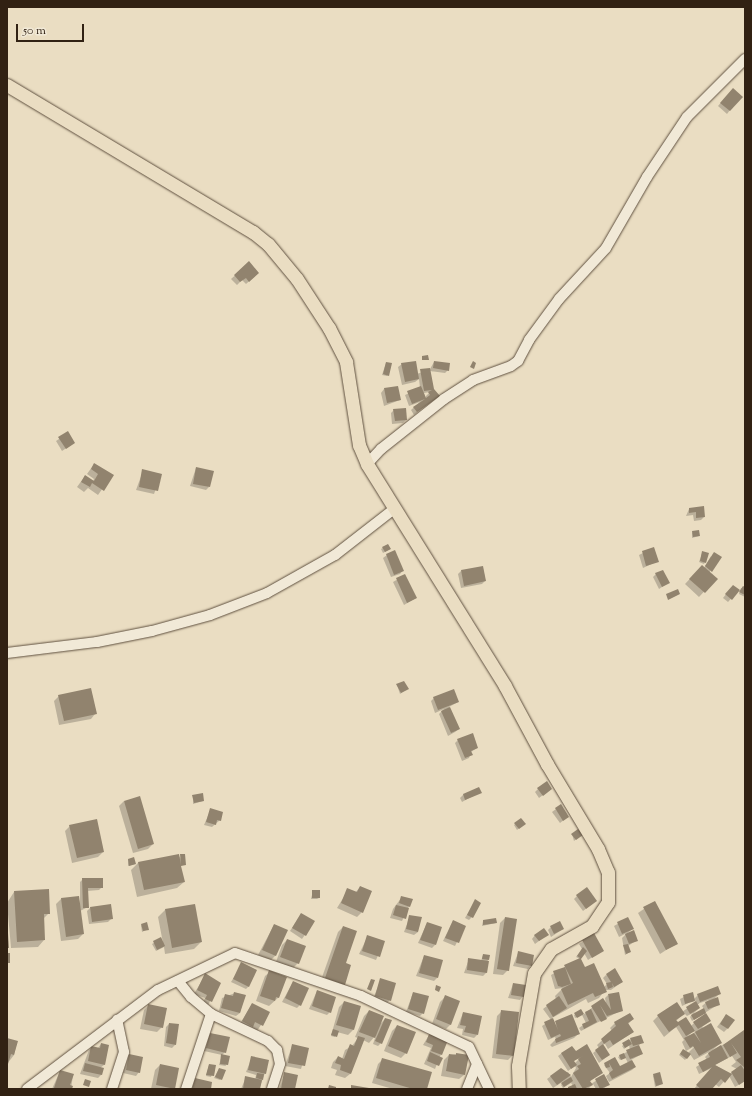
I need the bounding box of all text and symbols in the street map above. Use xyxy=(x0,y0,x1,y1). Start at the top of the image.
scale bar xyxy=(18,16,86,42)
text: 50 m xyxy=(23,22,46,40)

